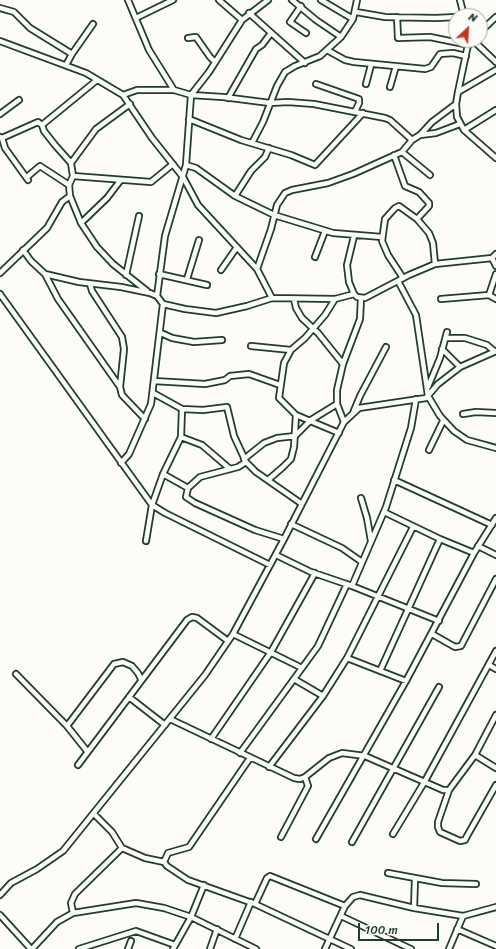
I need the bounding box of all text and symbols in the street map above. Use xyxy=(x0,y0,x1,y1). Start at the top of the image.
text: N xyxy=(465,7,480,28)
north arrow xyxy=(448,8,488,48)
scale bar xyxy=(360,915,441,941)
text: 100 m xyxy=(365,919,398,941)

